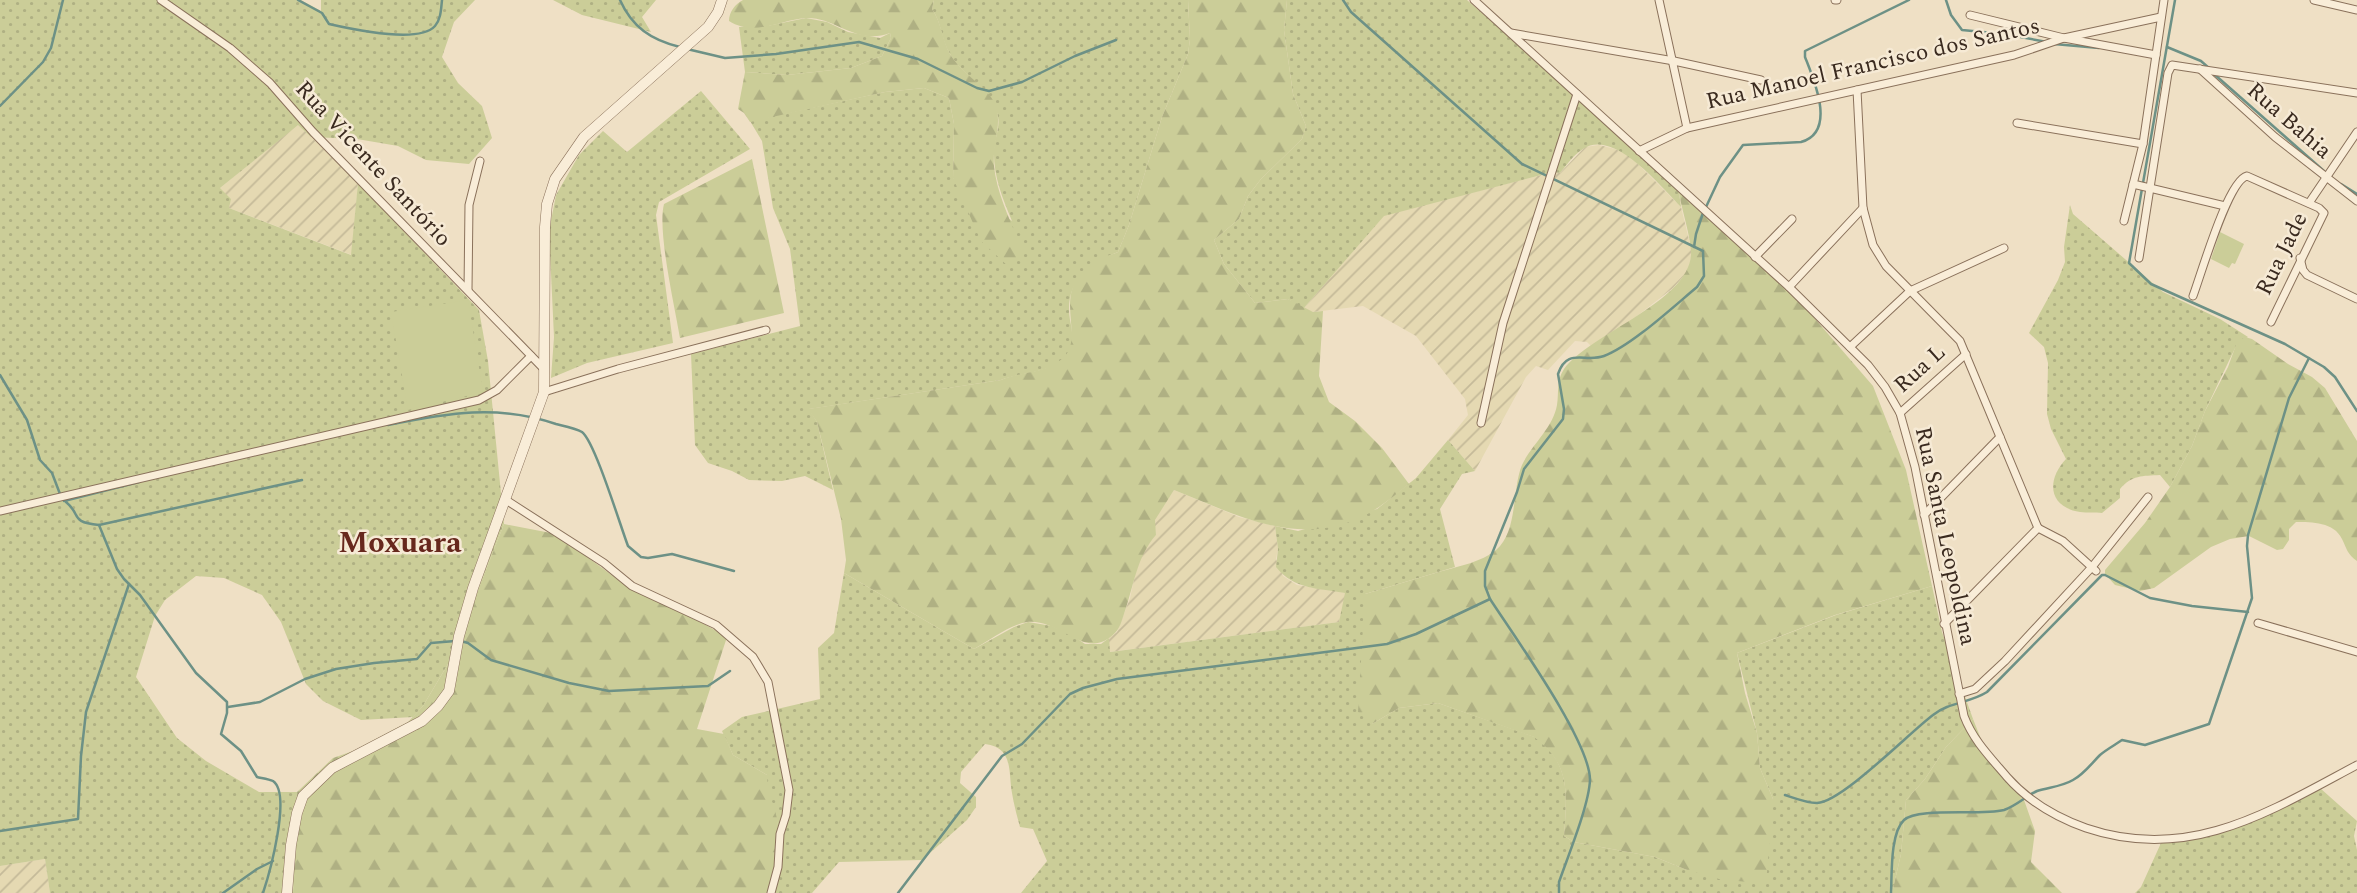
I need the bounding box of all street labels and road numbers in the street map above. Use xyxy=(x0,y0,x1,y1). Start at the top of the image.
street label: Rua Manoel Francisco dos Santos xyxy=(1703,9,2043,119)
street label: Rua Vicente Santório xyxy=(286,73,460,255)
street label: Rua Bahia xyxy=(2239,74,2339,168)
street label: Rua Jade xyxy=(2247,207,2317,301)
street label: Rua L xyxy=(1886,336,1954,402)
street label: Rua Santa Leopoldina xyxy=(1905,424,1985,648)

